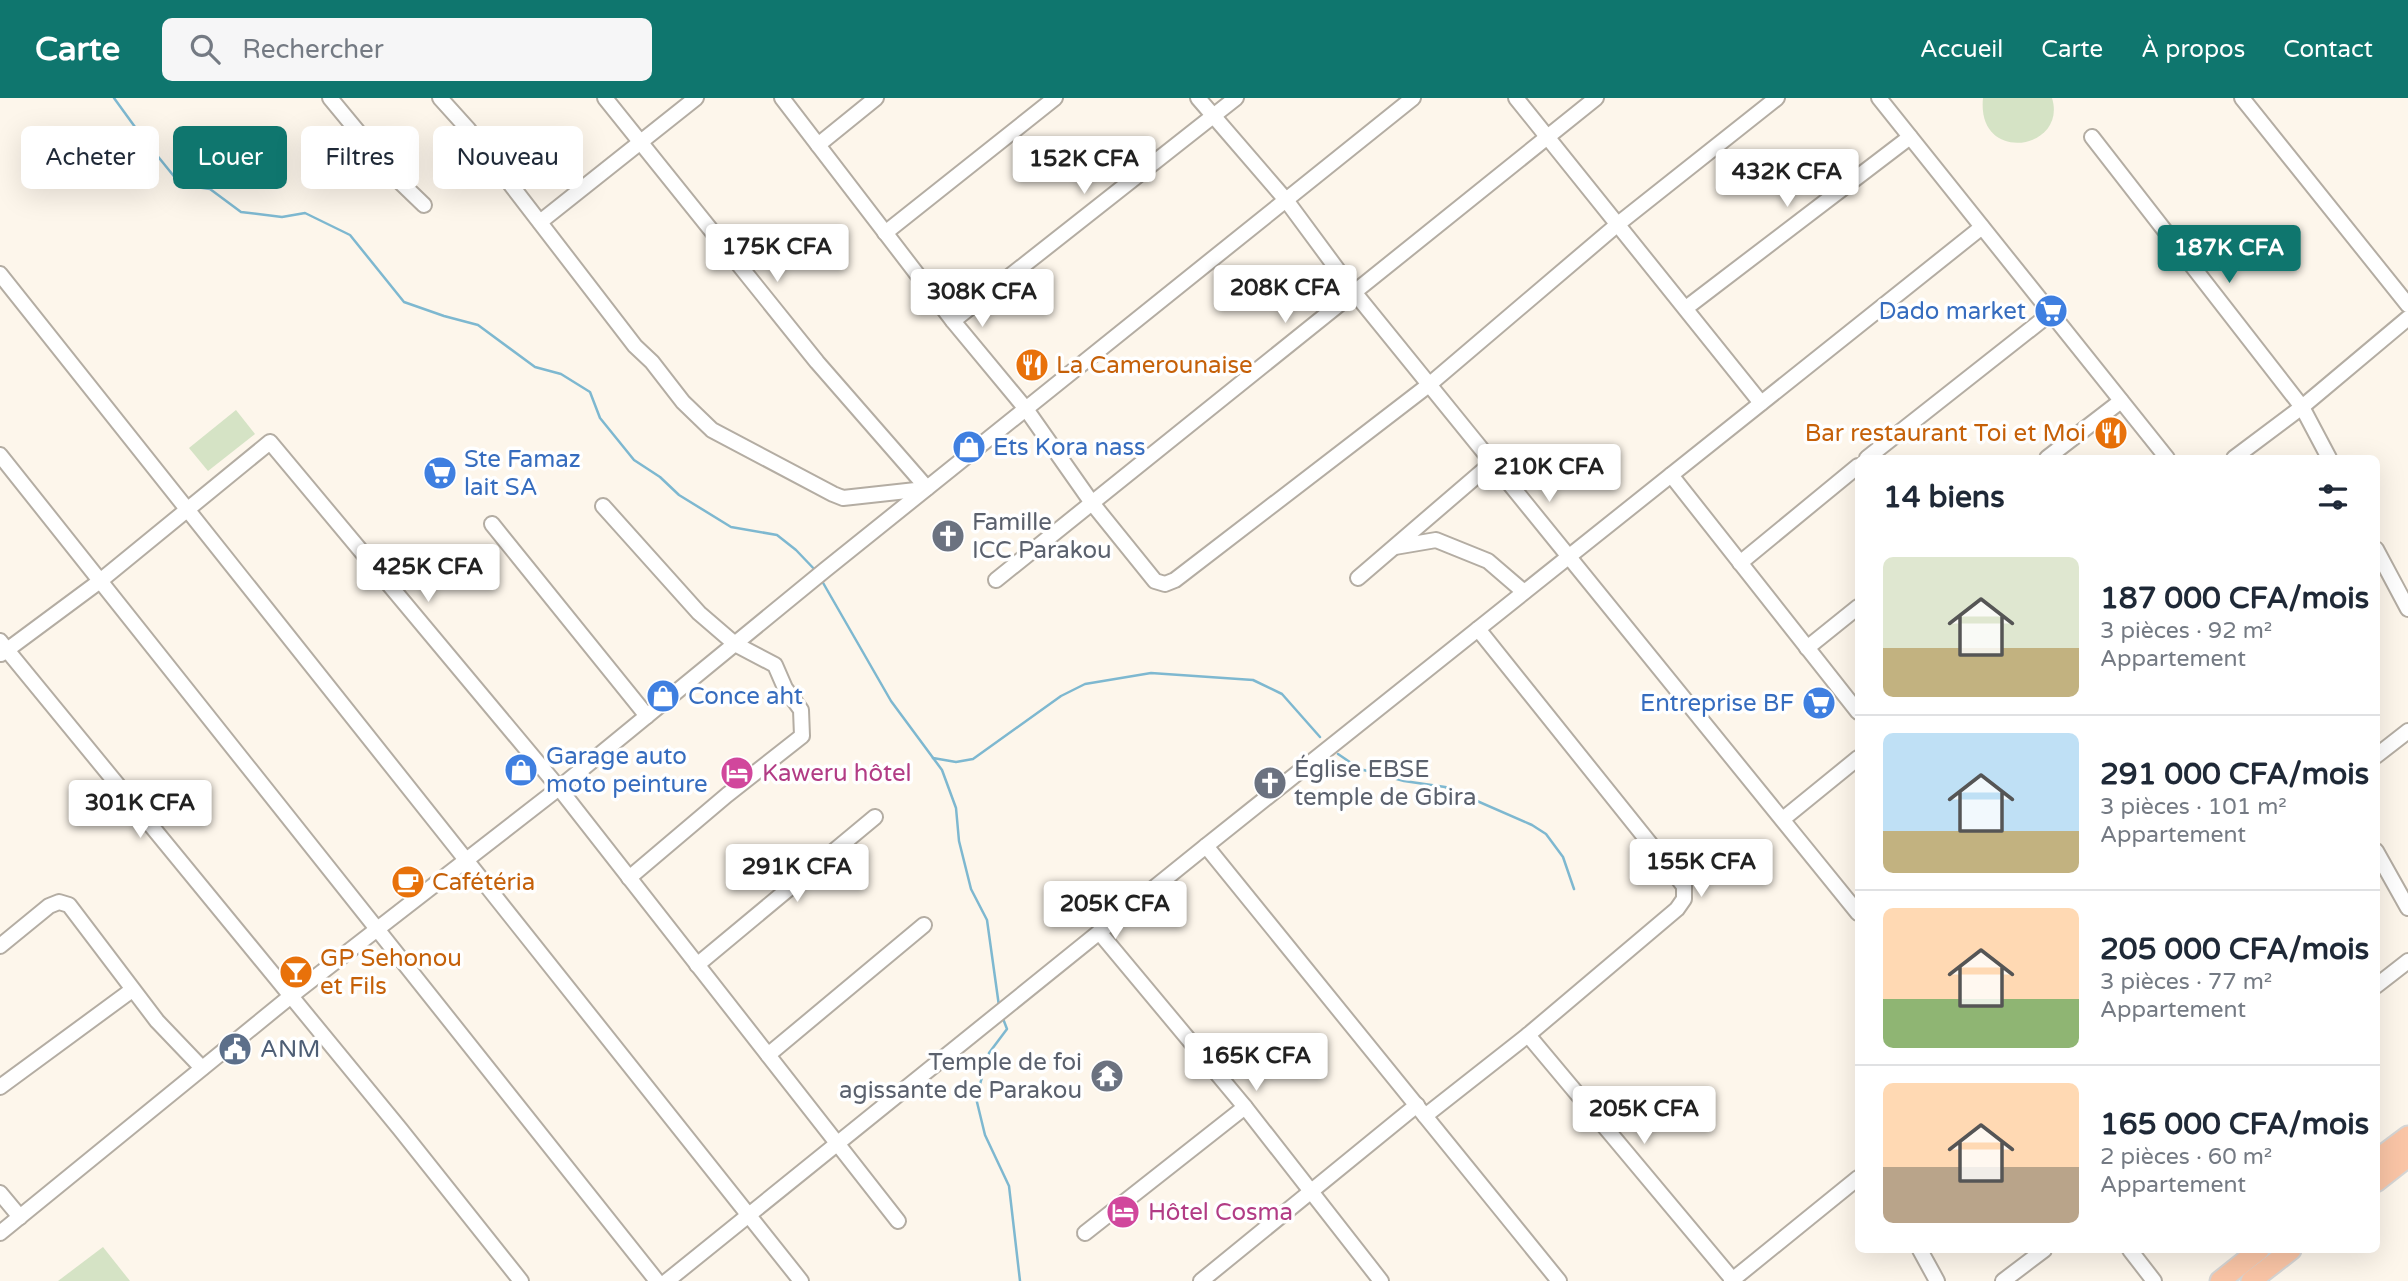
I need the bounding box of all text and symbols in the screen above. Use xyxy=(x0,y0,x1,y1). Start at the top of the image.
search box xyxy=(162,18,652,81)
text: Carte xyxy=(35,30,120,69)
icon: search xyxy=(186,30,224,68)
text: Rechercher xyxy=(242,34,384,65)
text: Accueil xyxy=(1920,35,2003,64)
text: Carte xyxy=(2041,35,2103,64)
text: À propos xyxy=(2141,35,2245,64)
text: Contact xyxy=(2283,35,2373,64)
chip: Acheter xyxy=(21,126,159,189)
chip: Louer xyxy=(173,126,287,189)
chip: Filtres xyxy=(301,126,419,189)
chip: Nouveau xyxy=(433,126,583,189)
pin: 152K CFA xyxy=(1012,136,1156,196)
text: 152K CFA xyxy=(1029,145,1139,173)
pin: 432K CFA xyxy=(1715,150,1859,209)
text: 432K CFA xyxy=(1732,158,1842,186)
pin: 175K CFA xyxy=(705,225,849,284)
pin: 187K CFA xyxy=(2157,226,2301,285)
text: 175K CFA xyxy=(722,233,832,261)
text: 187K CFA xyxy=(2174,234,2284,262)
pin: 208K CFA xyxy=(1213,266,1357,325)
pin: 308K CFA xyxy=(910,270,1054,329)
text: 208K CFA xyxy=(1230,274,1340,302)
text: 308K CFA xyxy=(927,278,1037,306)
supermarket icon: Dado market xyxy=(2032,292,2070,330)
place label: Dado market xyxy=(1878,297,2026,326)
restaurant icon: La Camerounaise xyxy=(1013,346,1051,384)
place label: La Camerounaise xyxy=(1056,351,1253,380)
restaurant icon: Bar restaurant Toi et Moi xyxy=(2092,414,2130,452)
place label: Bar restaurant Toi et Moi xyxy=(1805,419,2086,448)
shop icon: Ets Kora nass xyxy=(950,428,988,466)
place label: Ets Kora nass xyxy=(993,433,1146,462)
pin: 210K CFA xyxy=(1477,444,1621,504)
place label: Ste Famaz lait SA xyxy=(464,445,581,502)
text: 210K CFA xyxy=(1494,453,1604,481)
supermarket icon: Ste Famaz lait SA xyxy=(421,454,459,492)
icon: filters xyxy=(2314,478,2352,516)
text: 14 biens xyxy=(1883,479,2005,516)
place label: Famille ICC Parakou xyxy=(972,508,1112,565)
church icon: Famille ICC Parakou xyxy=(929,517,967,555)
pin: 425K CFA xyxy=(356,545,500,604)
text: 425K CFA xyxy=(373,553,483,581)
text: 187 000 CFA/mois xyxy=(2100,580,2369,617)
icon: home xyxy=(1939,585,2023,669)
text: 3 pièces · 92 m² xyxy=(2100,617,2272,645)
text: Appartement xyxy=(2100,645,2246,673)
shop icon: Conce aht xyxy=(644,677,682,715)
place label: Conce aht xyxy=(688,682,803,711)
supermarket icon: Entreprise BF xyxy=(1800,684,1838,722)
place label: Entreprise BF xyxy=(1640,689,1794,718)
place label: Garage auto moto peinture xyxy=(546,742,708,799)
shop icon: Garage auto moto peinture xyxy=(502,751,540,789)
hotel icon: Kaweru hôtel xyxy=(718,754,756,792)
place label: Église EBSE temple de Gbira xyxy=(1294,754,1477,812)
text: 291 000 CFA/mois xyxy=(2100,756,2369,793)
place label: Kaweru hôtel xyxy=(762,759,912,788)
icon: home xyxy=(1939,761,2023,845)
church icon: Église EBSE temple de Gbira xyxy=(1251,764,1289,802)
pin: 301K CFA xyxy=(68,780,212,840)
text: 301K CFA xyxy=(85,789,195,817)
text: 3 pièces · 101 m² xyxy=(2100,793,2287,821)
text: Appartement xyxy=(2100,821,2246,849)
pin: 155K CFA xyxy=(1629,840,1773,899)
pin: 291K CFA xyxy=(725,844,869,904)
text: 155K CFA xyxy=(1646,848,1756,876)
text: 291K CFA xyxy=(742,853,852,881)
cafe icon: Cafétéria xyxy=(389,863,427,901)
place label: Cafétéria xyxy=(432,868,535,897)
pin: 205K CFA xyxy=(1043,882,1187,941)
text: 205K CFA xyxy=(1060,890,1170,918)
text: 205 000 CFA/mois xyxy=(2100,931,2369,968)
icon: home xyxy=(1939,936,2023,1020)
place label: GP Sehonou et Fils xyxy=(320,944,462,1001)
bar icon: GP Sehonou et Fils xyxy=(277,953,315,991)
text: 3 pièces · 77 m² xyxy=(2100,968,2272,996)
text: Appartement xyxy=(2100,996,2246,1024)
public building icon: ANM xyxy=(216,1030,254,1068)
pin: 165K CFA xyxy=(1184,1034,1328,1093)
place label: ANM xyxy=(260,1035,320,1064)
text: 165K CFA xyxy=(1201,1042,1311,1070)
place label: Temple de foi agissante de Parakou xyxy=(839,1048,1082,1105)
temple icon: Temple de foi agissante de Parakou xyxy=(1088,1057,1126,1095)
pin: 205K CFA xyxy=(1572,1086,1716,1146)
text: 205K CFA xyxy=(1589,1095,1699,1123)
text: 165 000 CFA/mois xyxy=(2100,1106,2369,1143)
icon: home xyxy=(1939,1111,2023,1195)
text: 2 pièces · 60 m² xyxy=(2100,1143,2272,1171)
text: Appartement xyxy=(2100,1171,2246,1199)
hotel icon: Hôtel Cosma xyxy=(1104,1193,1142,1231)
place label: Hôtel Cosma xyxy=(1148,1198,1293,1227)

